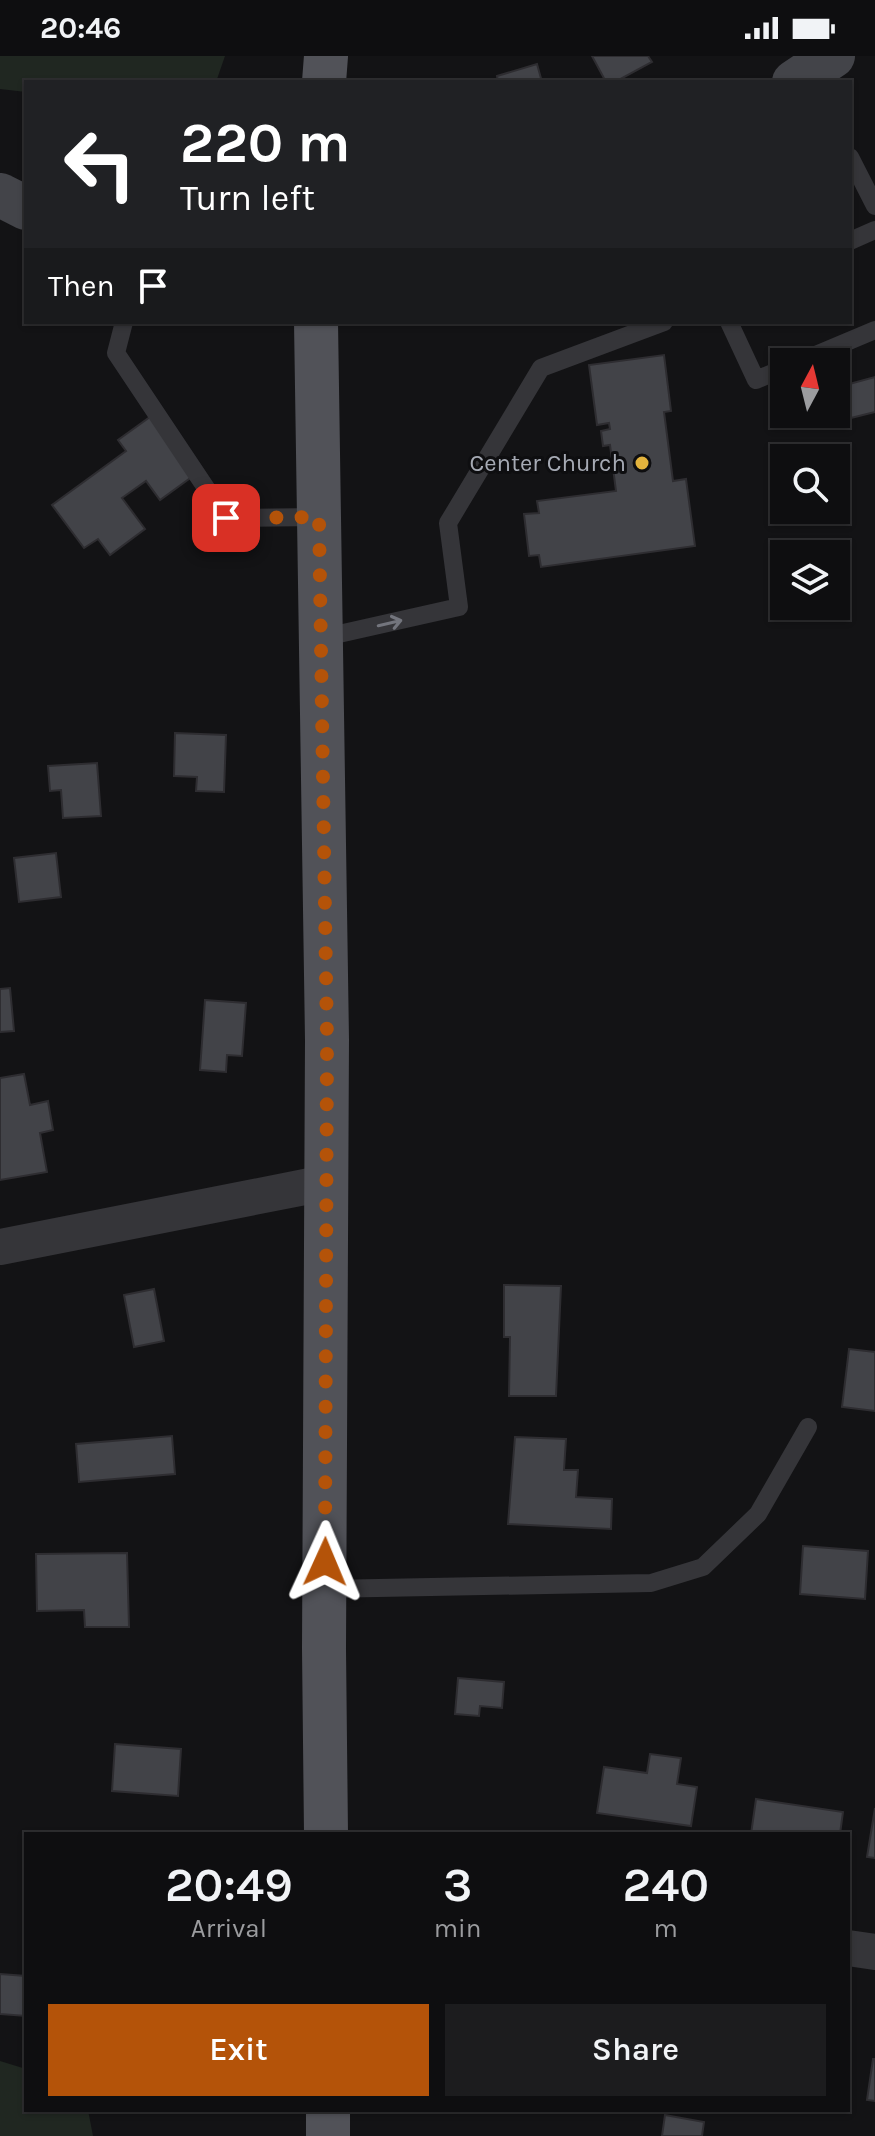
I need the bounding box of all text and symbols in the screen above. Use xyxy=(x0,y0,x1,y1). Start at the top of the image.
text: 20:46 xyxy=(40,10,121,46)
text: 220 m xyxy=(180,110,351,175)
icon: left xyxy=(48,112,152,216)
text: Turn left xyxy=(180,177,315,219)
icon: arrive xyxy=(131,264,175,308)
text: Then xyxy=(48,268,115,304)
north arrow xyxy=(770,348,850,428)
map controls xyxy=(770,348,850,620)
button: search xyxy=(770,444,850,524)
place label: Center Church xyxy=(469,449,626,477)
marker: Center Church xyxy=(633,454,651,472)
pin xyxy=(192,484,260,552)
icon: arrive xyxy=(204,496,248,540)
button: layers xyxy=(770,540,850,620)
one-way arrow xyxy=(377,614,402,629)
position arrow xyxy=(283,1520,367,1604)
text: 20:49 xyxy=(165,1857,293,1913)
text: 3 xyxy=(443,1857,472,1913)
text: 240 xyxy=(622,1857,709,1913)
text: Arrival xyxy=(191,1913,267,1944)
text: min xyxy=(434,1913,482,1944)
text: m xyxy=(654,1913,678,1944)
button: Exit xyxy=(48,2004,429,2096)
button: Share xyxy=(445,2004,826,2096)

